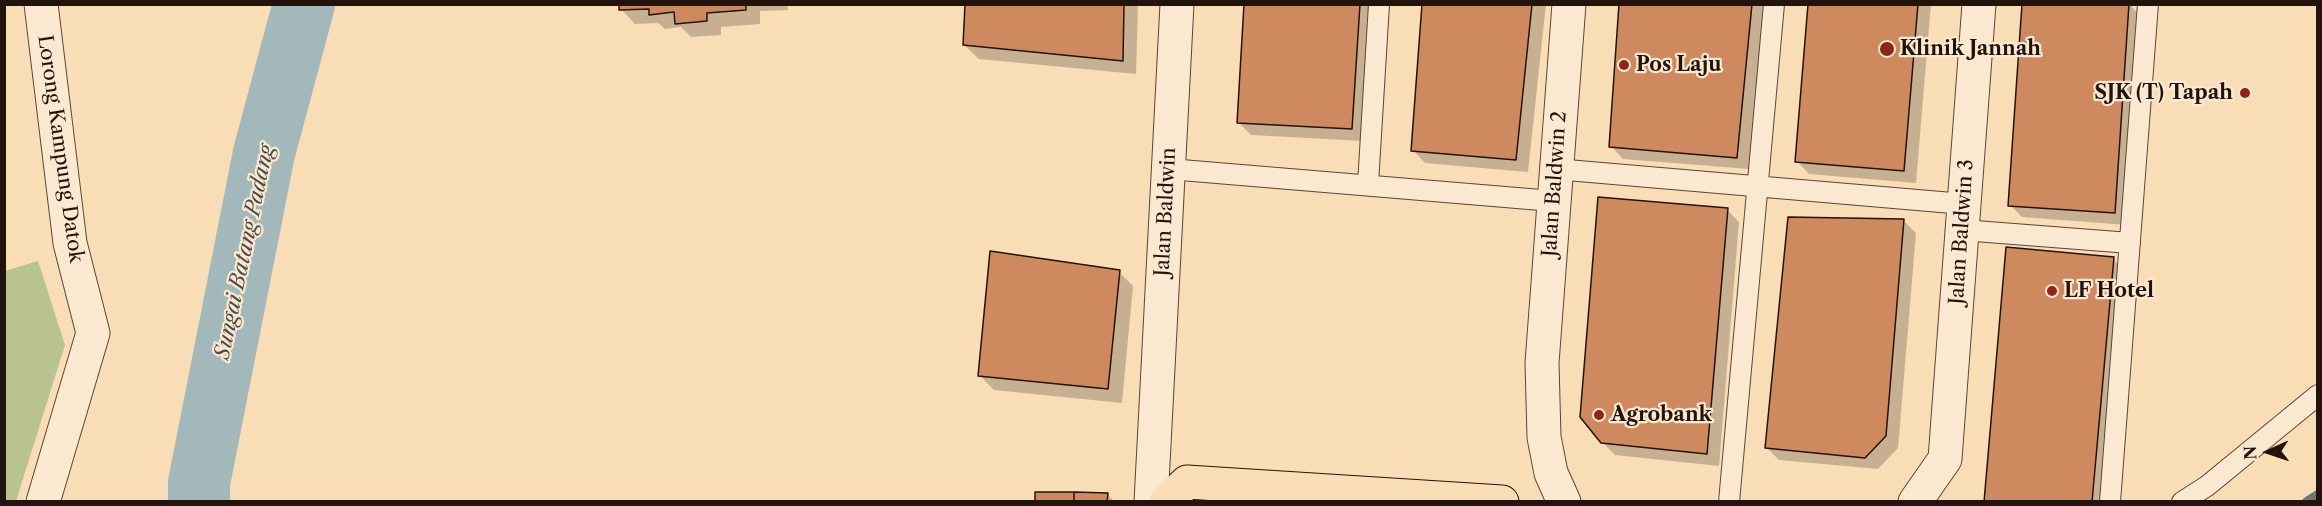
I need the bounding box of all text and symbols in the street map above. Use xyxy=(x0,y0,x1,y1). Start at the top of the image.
street label: Lorong Kampung Datok xyxy=(32,34,88,264)
place label: Klinik Jannah xyxy=(1900,37,2041,61)
marker: Klinik Jannah xyxy=(1878,40,1896,58)
place label: Pos Laju xyxy=(1636,53,1721,77)
marker: Pos Laju xyxy=(1617,58,1631,72)
place label: SJK (T) Tapah xyxy=(2094,81,2233,105)
marker: SJK (T) Tapah xyxy=(2238,86,2252,100)
street label: Jalan Baldwin 2 xyxy=(1538,110,1572,258)
water label: Sungai Batang Padang xyxy=(210,142,280,362)
street label: Jalan Baldwin xyxy=(1151,147,1181,277)
street label: Jalan Baldwin 3 xyxy=(1945,159,1979,305)
place label: LF Hotel xyxy=(2064,279,2154,303)
marker: LF Hotel xyxy=(2045,284,2059,298)
place label: Agrobank xyxy=(1611,403,1712,427)
marker: Agrobank xyxy=(1592,408,1606,422)
north arrow xyxy=(2238,422,2298,482)
text: N xyxy=(2240,445,2260,460)

